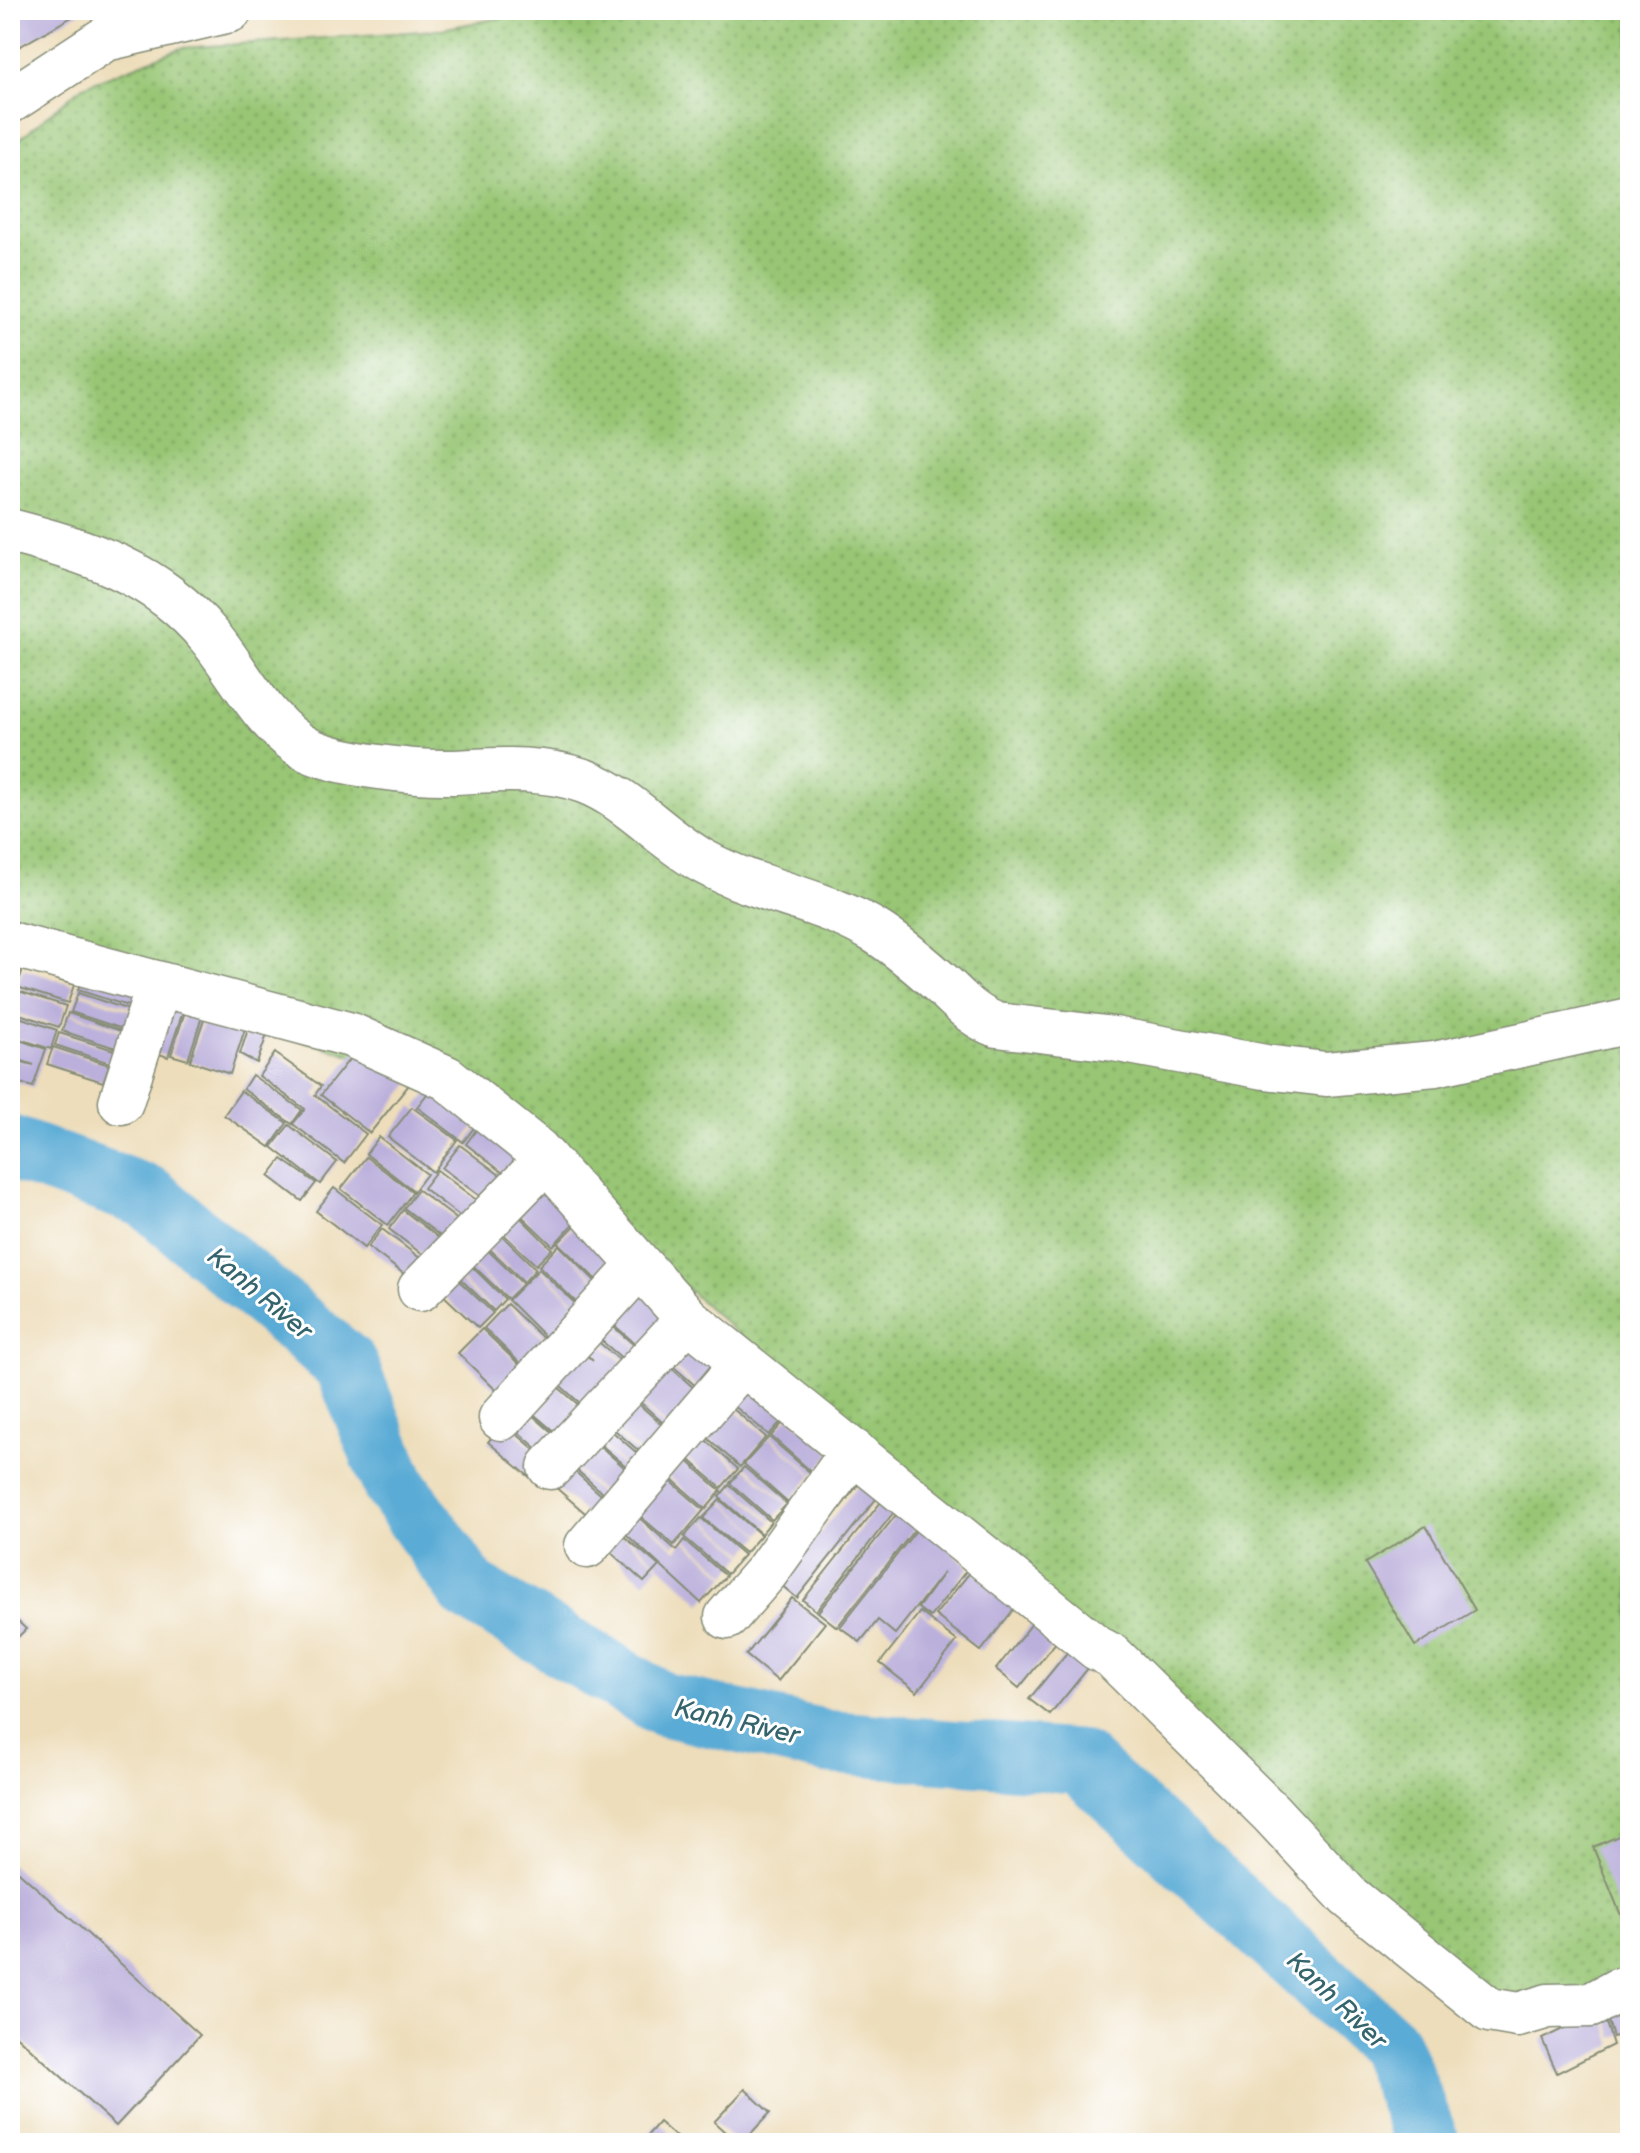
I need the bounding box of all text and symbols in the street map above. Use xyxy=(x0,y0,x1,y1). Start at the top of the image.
water label: Kanh River xyxy=(200,1241,319,1348)
water label: Kanh River xyxy=(671,1693,804,1752)
water label: Kanh River xyxy=(1279,1946,1394,2057)

